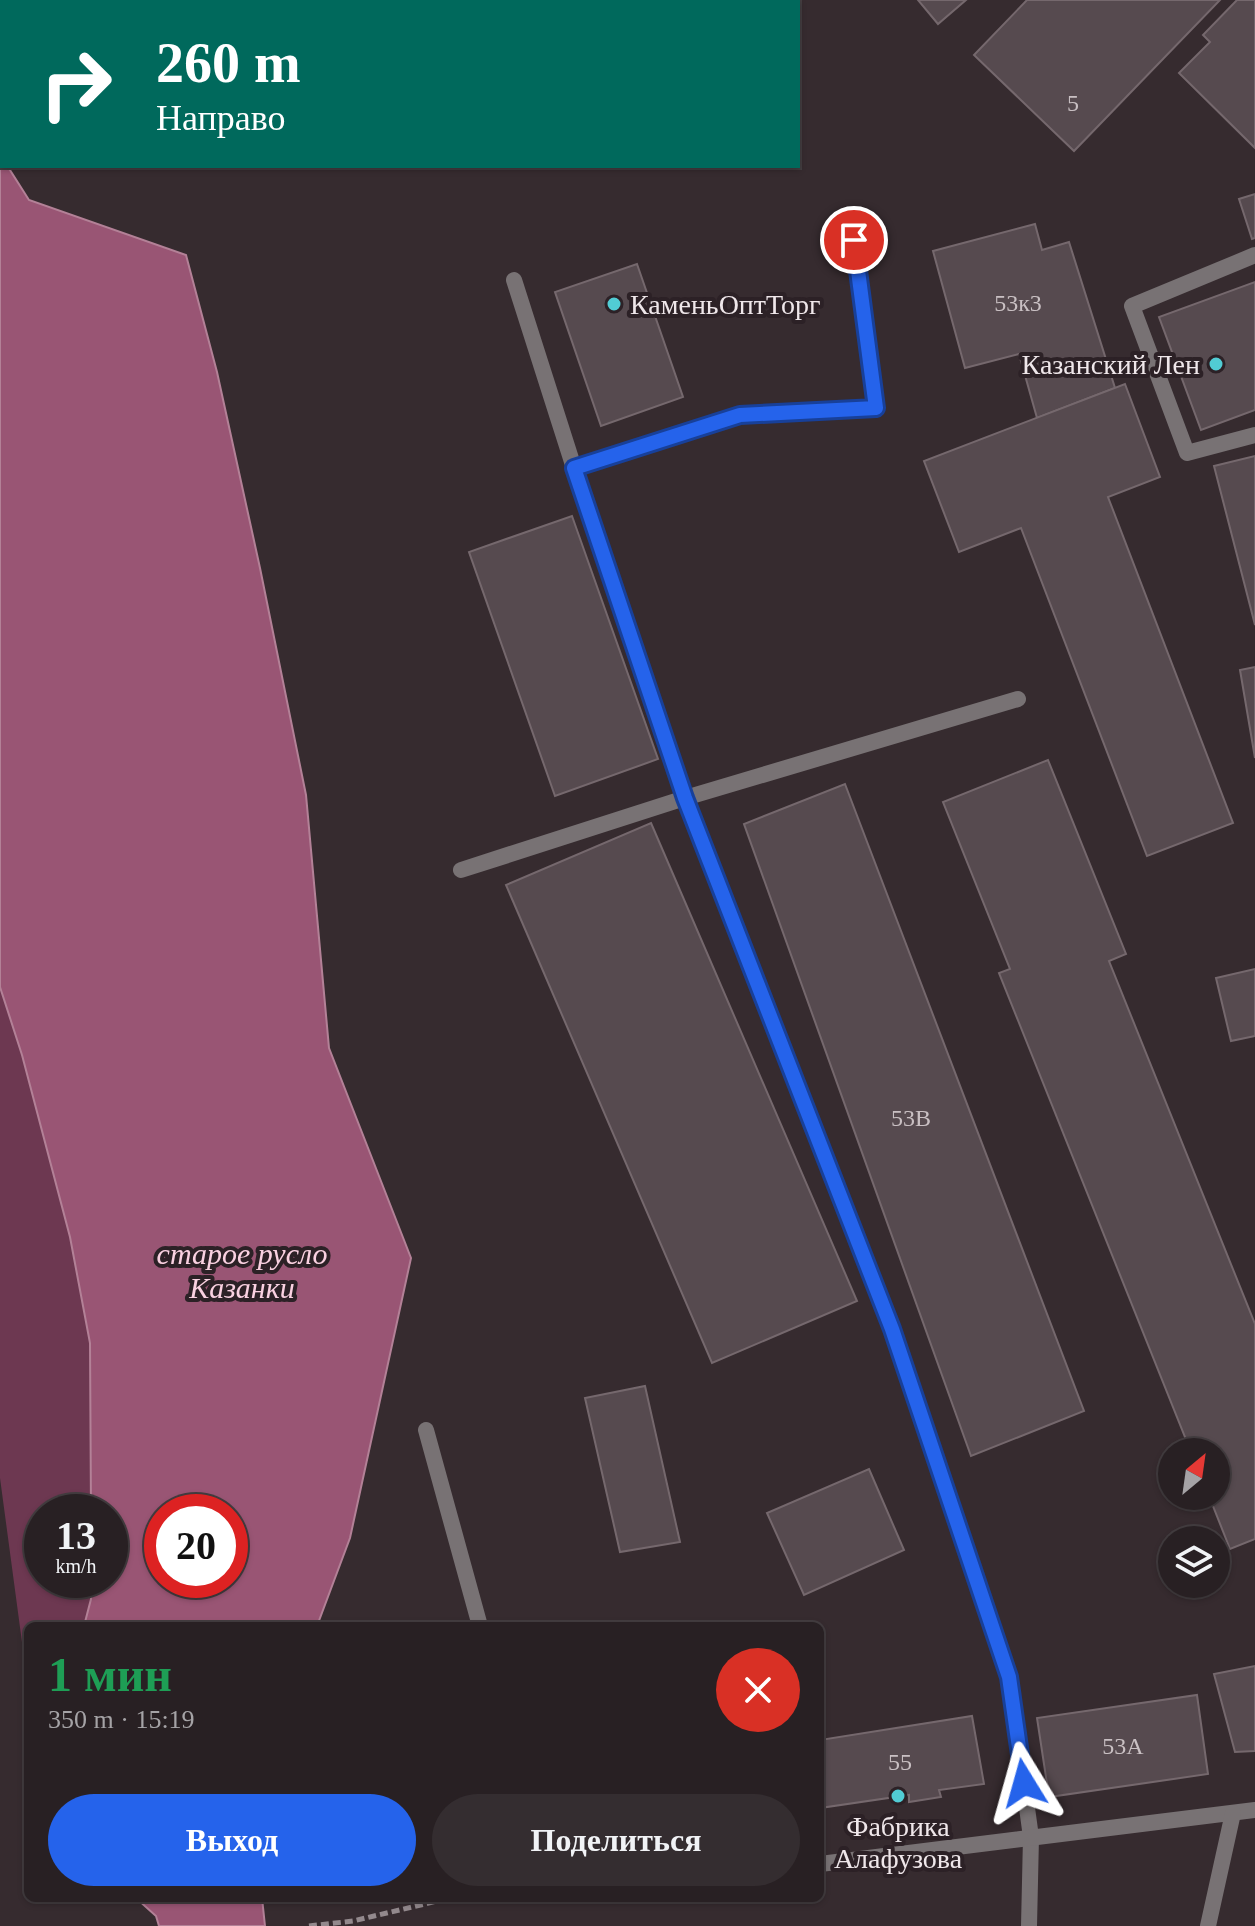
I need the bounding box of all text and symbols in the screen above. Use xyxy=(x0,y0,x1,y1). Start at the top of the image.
icon: right xyxy=(24,32,128,136)
text: 260 m xyxy=(156,32,301,94)
house number: 5 xyxy=(1067,90,1079,116)
text: Направо xyxy=(156,98,286,138)
pin xyxy=(820,206,888,274)
icon: arrive xyxy=(832,218,876,262)
place label: КаменьОптТорг xyxy=(630,289,821,320)
house number: 53к3 xyxy=(994,290,1042,316)
marker: КаменьОптТорг xyxy=(605,295,623,313)
place label: Казанский Лен xyxy=(1022,349,1200,380)
marker: Казанский Лен xyxy=(1207,355,1225,373)
house number: 53В xyxy=(891,1105,931,1131)
water label: старое русло Казанки xyxy=(157,1237,327,1304)
north arrow xyxy=(1158,1438,1230,1510)
map controls xyxy=(1158,1438,1230,1598)
speed limit sign: 20 xyxy=(144,1494,248,1598)
text: 13 xyxy=(56,1513,96,1558)
button: layers xyxy=(1158,1526,1230,1598)
text: km/h xyxy=(55,1555,97,1577)
text: 1 мин xyxy=(48,1648,172,1701)
button: close xyxy=(716,1648,800,1732)
text: 350 m · 15:19 xyxy=(48,1705,195,1734)
house number: 53А xyxy=(1102,1733,1144,1759)
position arrow xyxy=(982,1741,1066,1825)
house number: 55 xyxy=(888,1749,912,1775)
marker: Фабрика Алафузова xyxy=(889,1787,907,1805)
button: Выход xyxy=(48,1794,416,1886)
button: Поделиться xyxy=(432,1794,800,1886)
place label: Фабрика Алафузова xyxy=(834,1811,963,1874)

